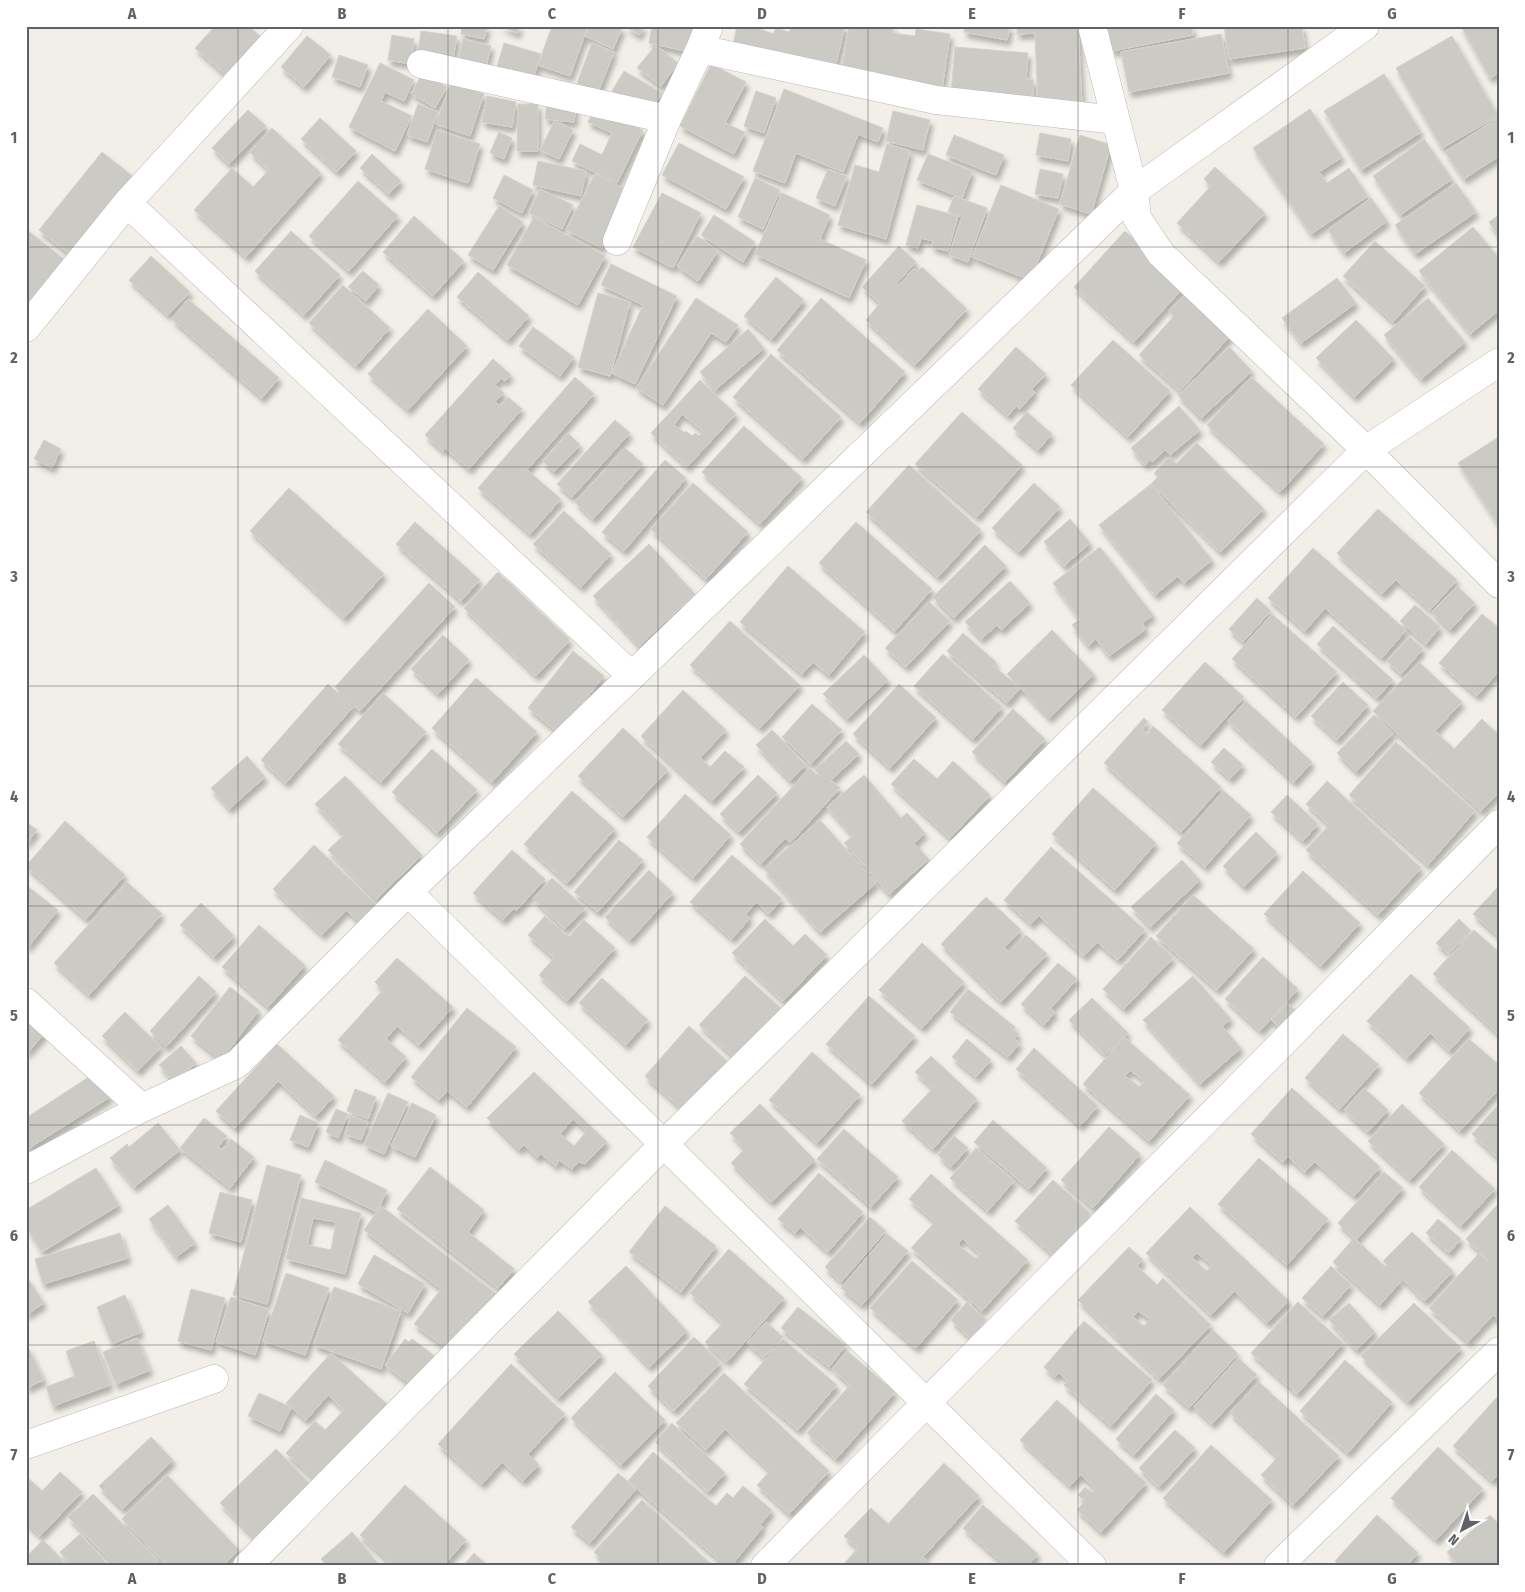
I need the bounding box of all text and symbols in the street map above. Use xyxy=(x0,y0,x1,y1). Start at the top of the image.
text: A xyxy=(127,4,137,23)
text: B xyxy=(338,4,347,23)
text: C xyxy=(548,4,557,23)
text: D xyxy=(757,4,767,23)
text: E xyxy=(968,4,976,23)
text: F xyxy=(1178,4,1186,23)
text: G xyxy=(1387,4,1397,23)
text: 1 xyxy=(11,128,17,147)
text: 1 xyxy=(1508,128,1514,147)
text: 2 xyxy=(9,348,18,367)
text: 2 xyxy=(1506,348,1515,367)
text: 3 xyxy=(9,567,18,586)
text: 3 xyxy=(1506,567,1515,586)
text: 4 xyxy=(10,787,18,806)
text: 4 xyxy=(1507,787,1515,806)
text: 5 xyxy=(10,1006,18,1025)
text: 5 xyxy=(1507,1006,1515,1025)
text: 6 xyxy=(10,1226,18,1245)
text: 6 xyxy=(1507,1226,1515,1245)
text: 7 xyxy=(11,1445,18,1464)
text: 7 xyxy=(1508,1445,1515,1464)
north arrow xyxy=(1438,1504,1488,1554)
text: N xyxy=(1445,1530,1463,1549)
text: A xyxy=(127,1569,137,1588)
text: B xyxy=(338,1569,347,1588)
text: C xyxy=(548,1569,557,1588)
text: D xyxy=(757,1569,767,1588)
text: E xyxy=(968,1569,976,1588)
text: F xyxy=(1178,1569,1186,1588)
text: G xyxy=(1387,1569,1397,1588)

